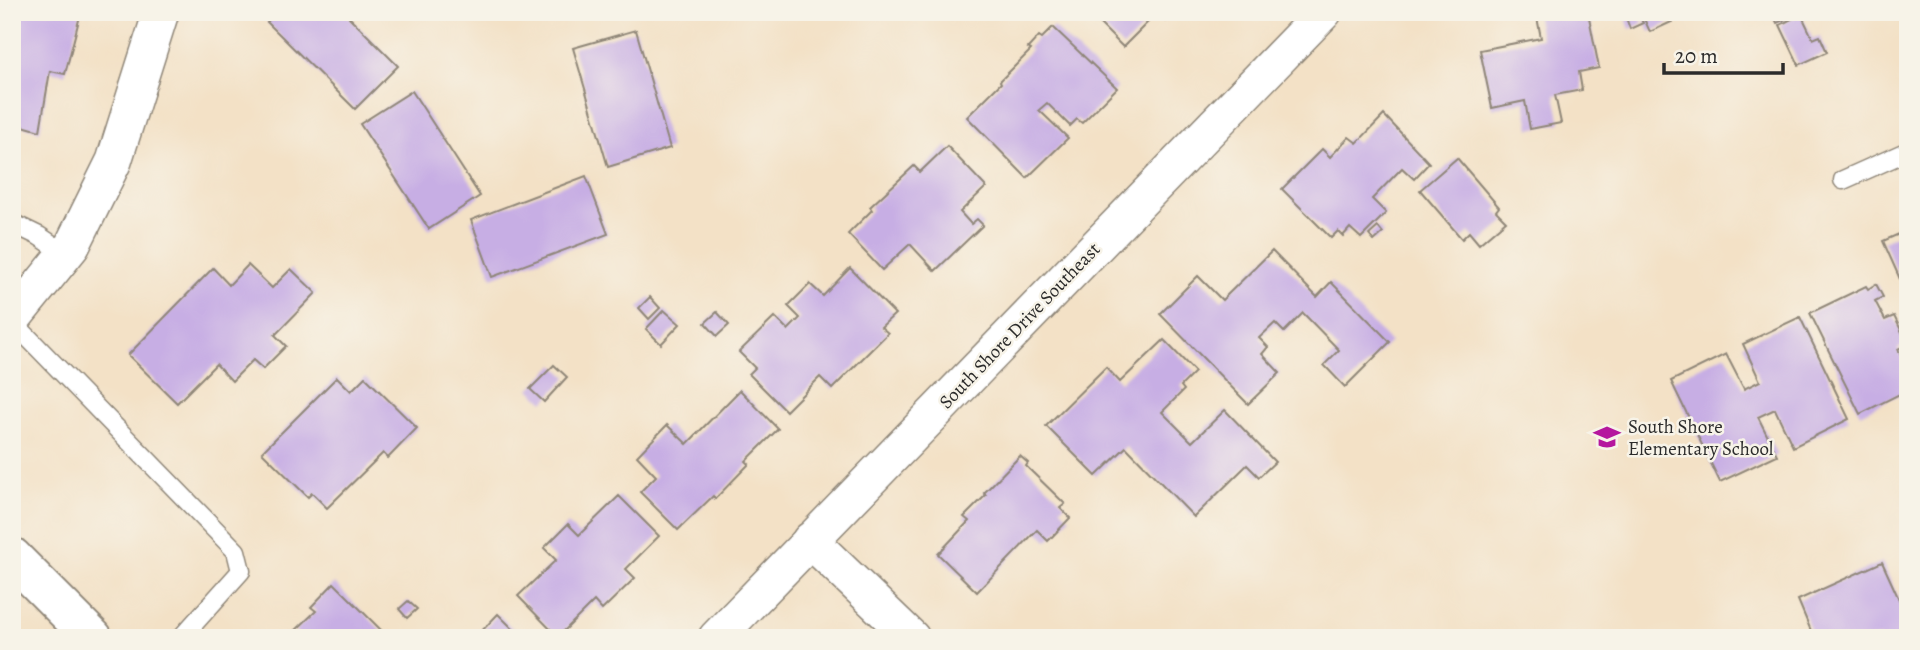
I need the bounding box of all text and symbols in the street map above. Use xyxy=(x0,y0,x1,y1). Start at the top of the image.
scale bar xyxy=(1664,32,1784,76)
text: 20 m xyxy=(1675,42,1718,70)
street label: South Shore Drive Southeast xyxy=(933,237,1106,415)
place label: South Shore Elementary School xyxy=(1628,414,1774,462)
school or university icon: South Shore Elementary School xyxy=(1592,422,1622,452)

